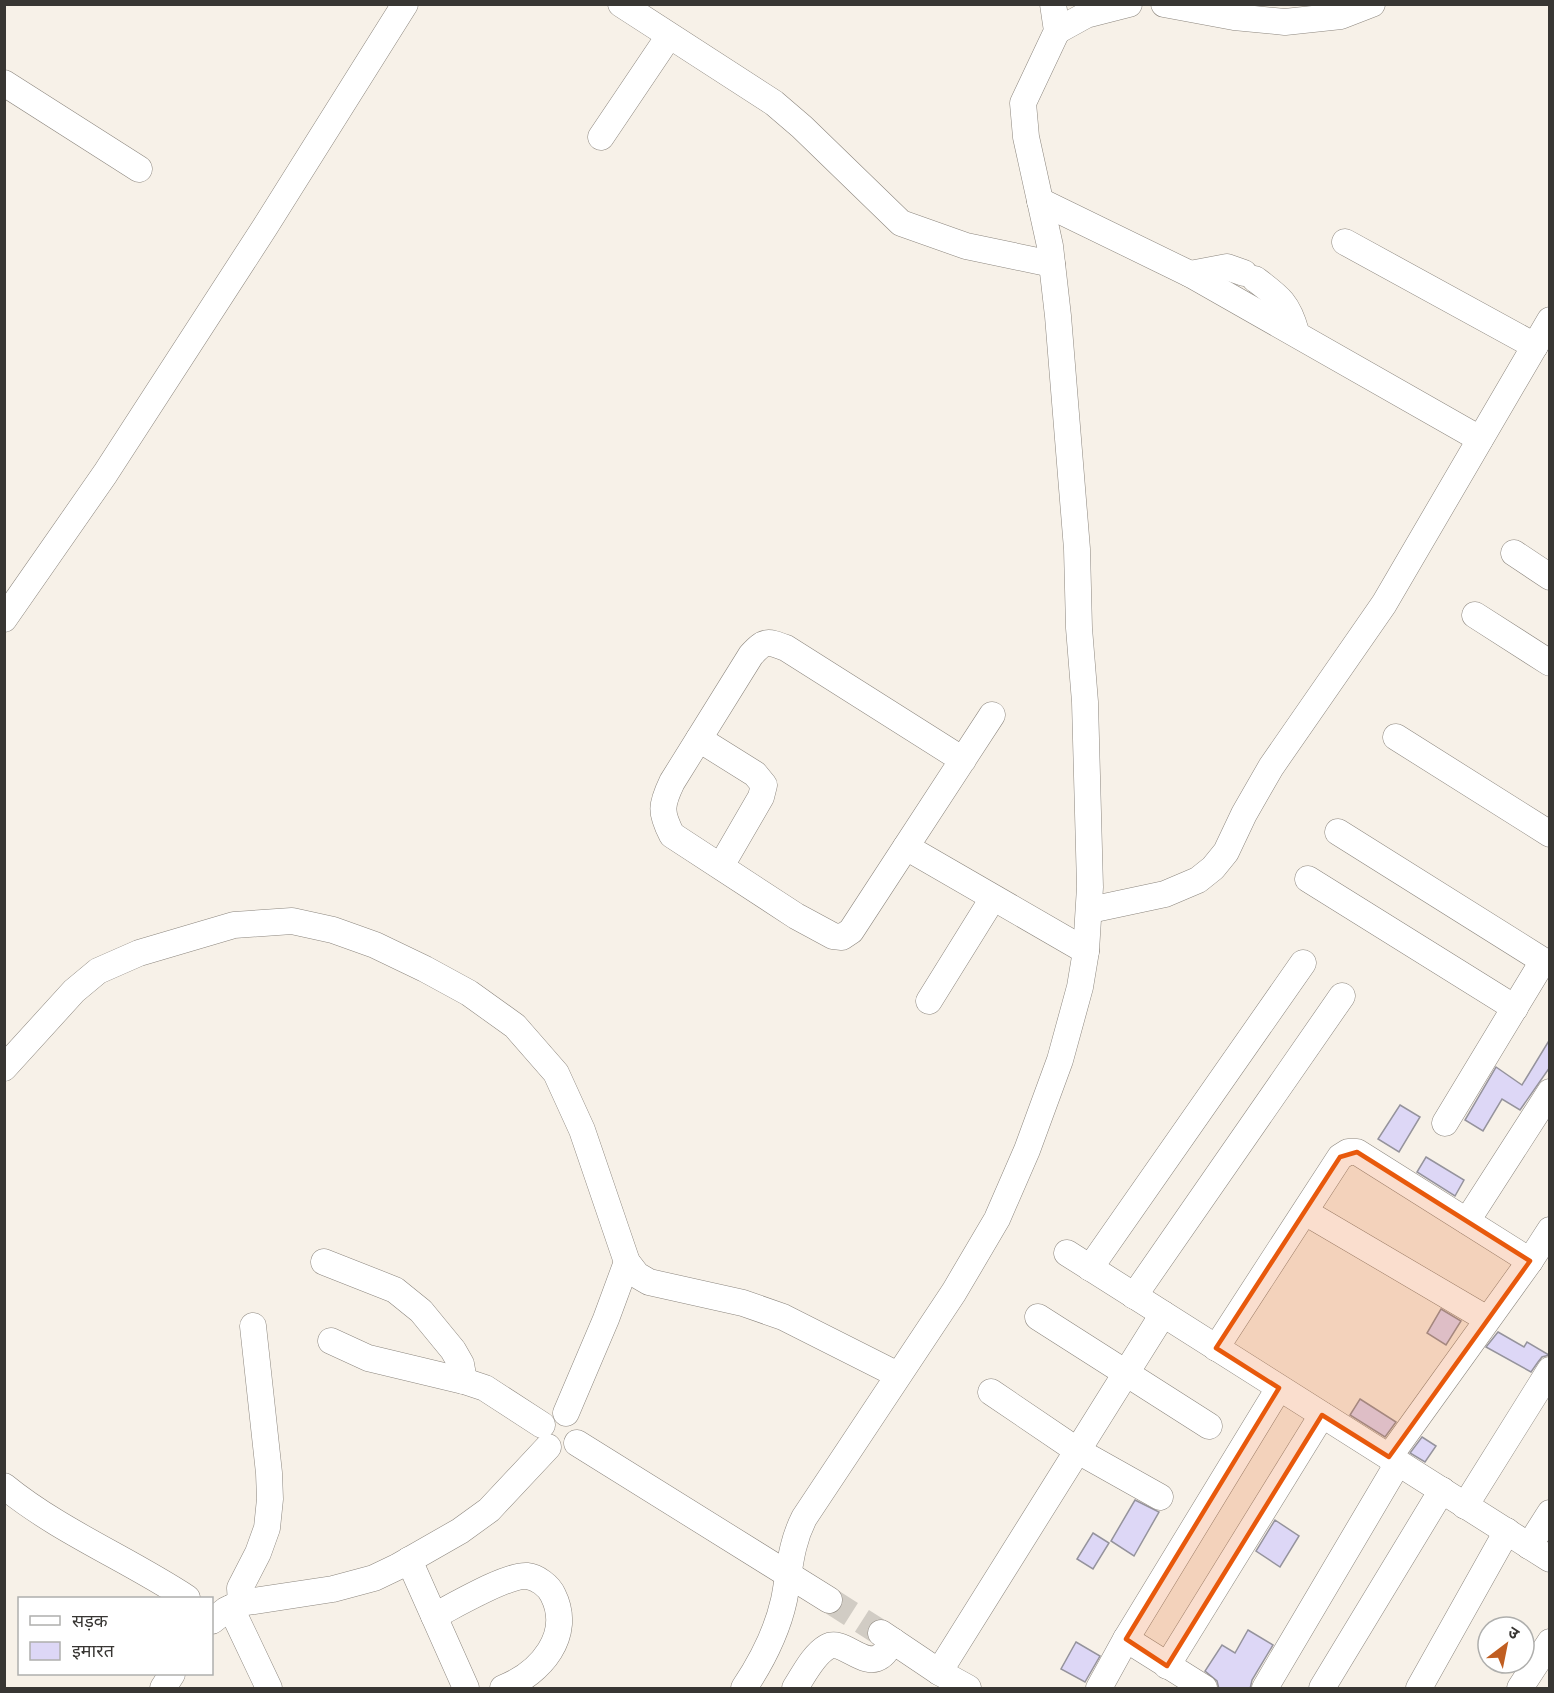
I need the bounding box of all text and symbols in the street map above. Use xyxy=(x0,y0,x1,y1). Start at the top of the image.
legend xyxy=(18,1597,213,1675)
text: सड़क xyxy=(72,1610,109,1632)
north arrow xyxy=(1476,1615,1536,1675)
text: उ xyxy=(1505,1622,1523,1644)
text: इमारत xyxy=(72,1640,115,1662)

